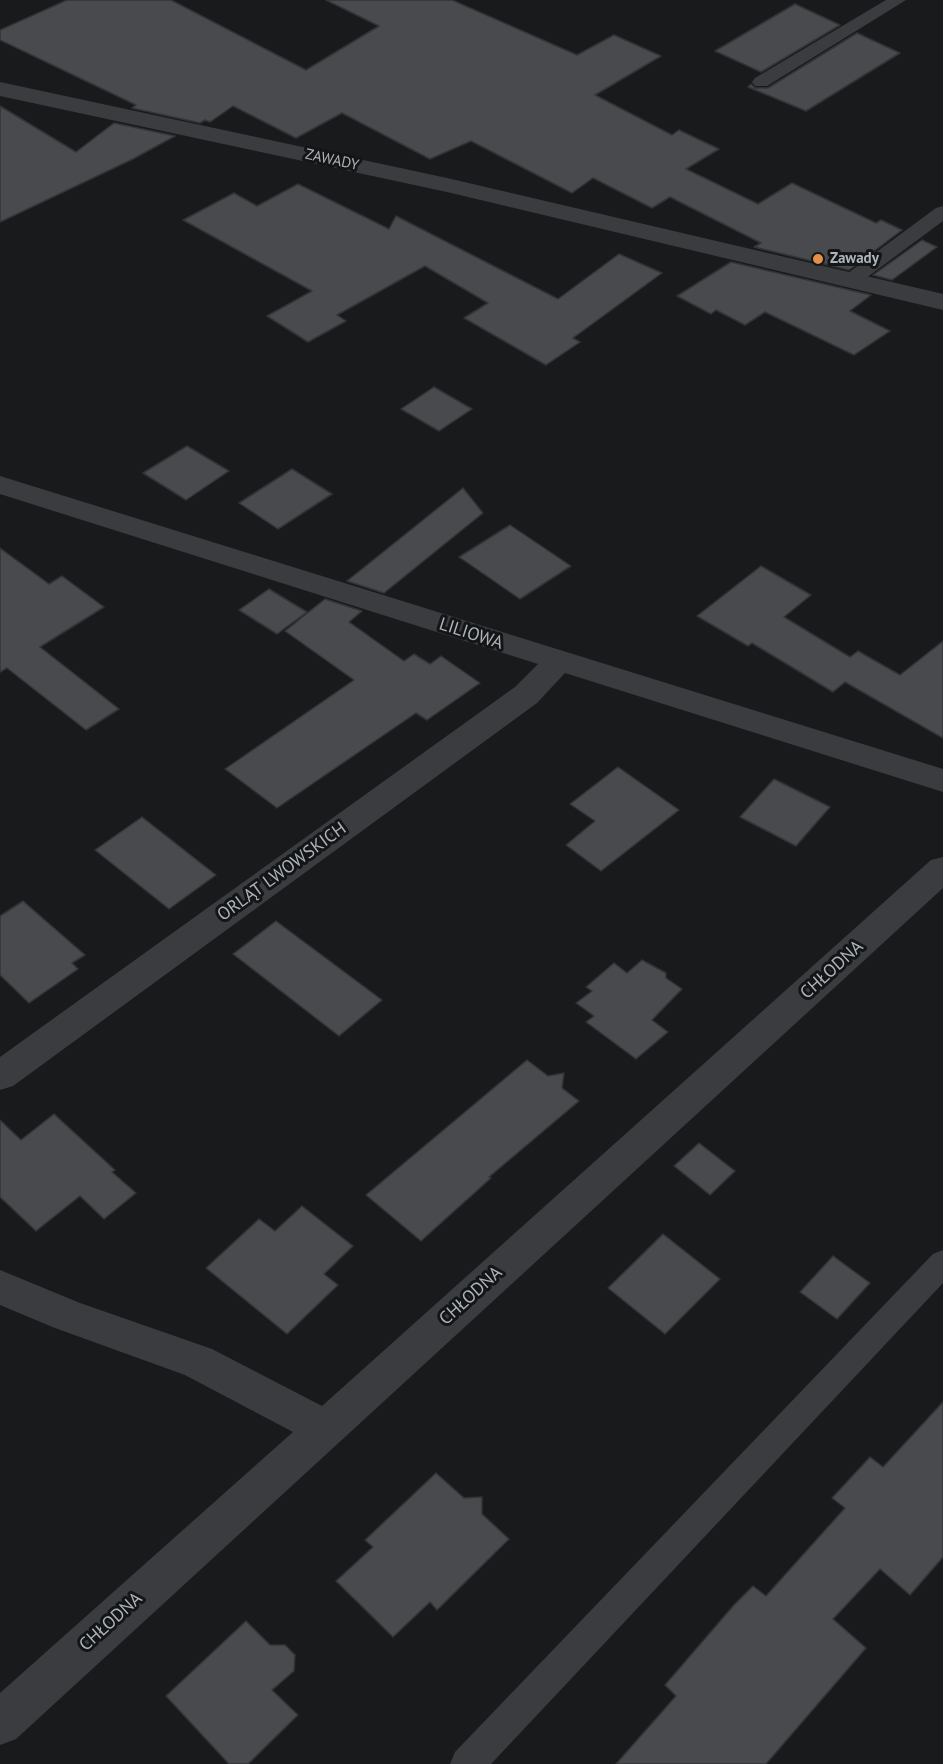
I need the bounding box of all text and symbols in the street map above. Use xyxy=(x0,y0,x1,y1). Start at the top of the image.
street label: ZAWADY xyxy=(303,146,361,174)
place label: Zawady xyxy=(830,250,879,268)
marker: Zawady xyxy=(811,252,825,266)
street label: LILIOWA xyxy=(436,614,506,654)
street label: ORLĄT LWOWSKICH xyxy=(213,818,351,926)
street label: CHŁODNA xyxy=(796,936,868,1004)
street label: CHŁODNA xyxy=(435,1262,507,1330)
street label: CHŁODNA xyxy=(75,1588,147,1656)

